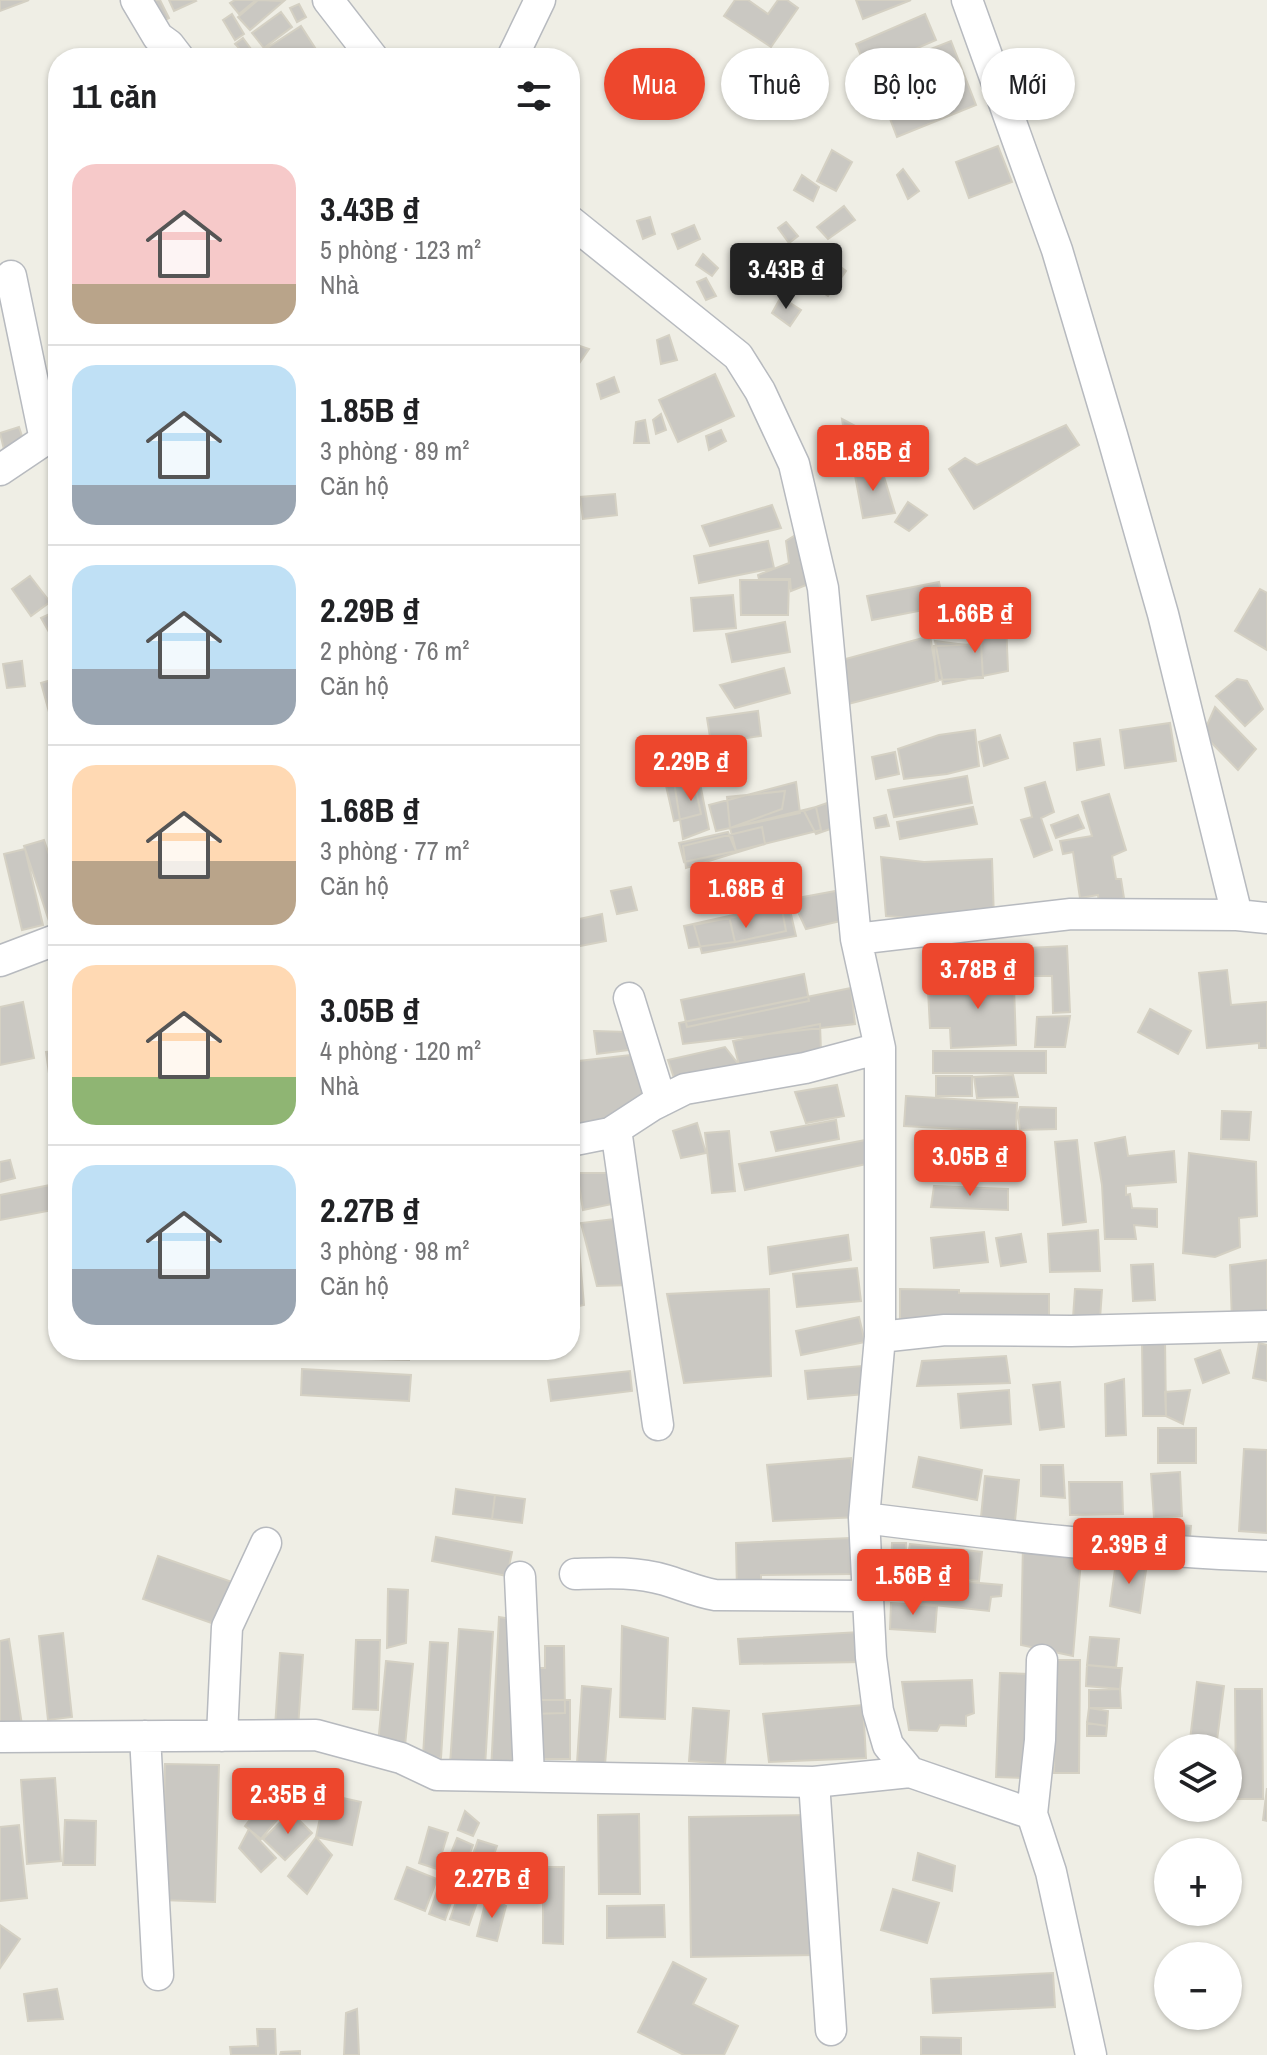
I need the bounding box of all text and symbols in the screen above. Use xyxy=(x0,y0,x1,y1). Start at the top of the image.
chip: Mua xyxy=(604,48,705,120)
chip: Thuê xyxy=(721,48,829,120)
chip: Bộ lọc xyxy=(845,48,965,120)
chip: Mới xyxy=(981,48,1075,120)
text: 11 căn xyxy=(72,73,157,119)
icon: filters xyxy=(512,74,556,118)
text: 3.43B ₫ xyxy=(320,186,419,232)
icon: home xyxy=(136,196,232,292)
text: 5 phòng · 123 m² xyxy=(320,232,481,267)
pin: 3.43B ₫ xyxy=(712,243,860,311)
text: 3.43B ₫ xyxy=(748,251,824,286)
text: Nhà xyxy=(320,267,359,302)
text: 1.85B ₫ xyxy=(320,387,419,433)
icon: home xyxy=(136,397,232,493)
pin: 1.85B ₫ xyxy=(799,425,947,493)
text: 3 phòng · 89 m² xyxy=(320,433,469,468)
text: 1.85B ₫ xyxy=(835,433,911,468)
text: Căn hộ xyxy=(320,468,389,503)
text: 2.29B ₫ xyxy=(320,587,419,633)
pin: 1.66B ₫ xyxy=(901,587,1049,655)
text: 1.66B ₫ xyxy=(937,595,1013,630)
icon: home xyxy=(136,597,232,693)
text: 2 phòng · 76 m² xyxy=(320,633,469,668)
text: Căn hộ xyxy=(320,668,389,703)
pin: 2.29B ₫ xyxy=(617,735,765,803)
text: 2.29B ₫ xyxy=(653,743,729,778)
text: 1.68B ₫ xyxy=(320,787,419,833)
icon: home xyxy=(136,797,232,893)
text: 3 phòng · 77 m² xyxy=(320,833,469,868)
pin: 1.68B ₫ xyxy=(672,862,820,930)
text: Căn hộ xyxy=(320,868,389,903)
text: 1.68B ₫ xyxy=(708,870,784,905)
pin: 3.78B ₫ xyxy=(904,943,1052,1011)
text: 3.78B ₫ xyxy=(940,951,1016,986)
text: 3.05B ₫ xyxy=(320,987,419,1033)
icon: home xyxy=(136,997,232,1093)
text: 4 phòng · 120 m² xyxy=(320,1033,481,1068)
text: Nhà xyxy=(320,1068,359,1103)
pin: 3.05B ₫ xyxy=(896,1130,1044,1198)
text: 3.05B ₫ xyxy=(932,1138,1008,1173)
text: 2.27B ₫ xyxy=(320,1187,419,1233)
icon: home xyxy=(136,1197,232,1293)
text: 3 phòng · 98 m² xyxy=(320,1233,469,1268)
text: Căn hộ xyxy=(320,1268,389,1303)
pin: 2.39B ₫ xyxy=(1055,1518,1203,1586)
text: 2.39B ₫ xyxy=(1091,1526,1167,1561)
pin: 1.56B ₫ xyxy=(839,1549,987,1617)
text: 1.56B ₫ xyxy=(875,1557,951,1592)
map controls xyxy=(1154,1734,1242,2030)
button: layers xyxy=(1154,1734,1242,1822)
pin: 2.35B ₫ xyxy=(214,1768,362,1836)
text: 2.35B ₫ xyxy=(250,1776,326,1811)
button: + xyxy=(1154,1838,1242,1926)
pin: 2.27B ₫ xyxy=(418,1852,566,1920)
text: 2.27B ₫ xyxy=(454,1860,530,1895)
button: − xyxy=(1154,1942,1242,2030)

